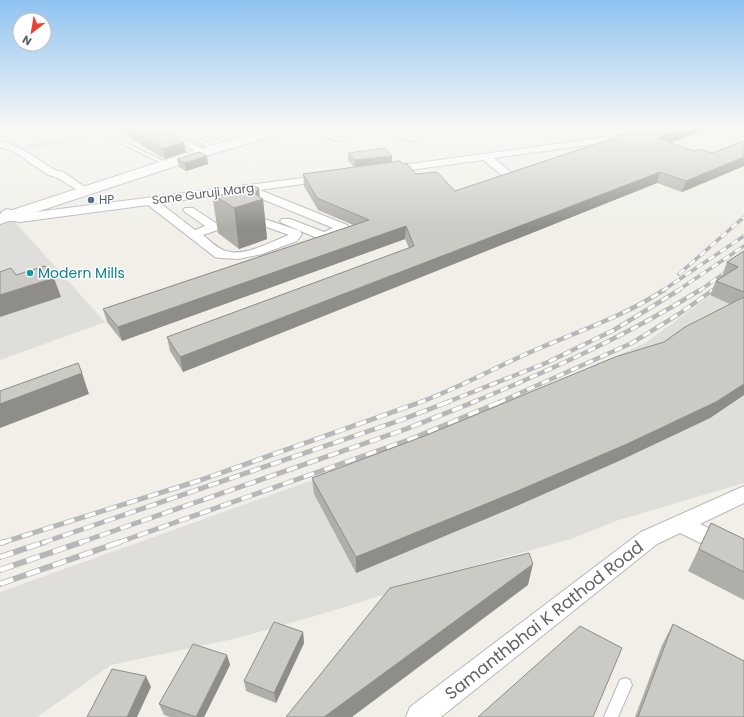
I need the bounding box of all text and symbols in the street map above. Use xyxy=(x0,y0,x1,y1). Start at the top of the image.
north arrow xyxy=(12,12,52,52)
text: N xyxy=(19,32,35,50)
street label: Sane Guruji Marg xyxy=(151,179,255,208)
place label: HP xyxy=(99,191,114,208)
marker: HP xyxy=(86,195,96,205)
place label: Modern Mills xyxy=(38,263,125,283)
marker: Modern Mills xyxy=(25,268,35,278)
street label: Samanthbhai K Rathod Road xyxy=(440,535,648,705)

